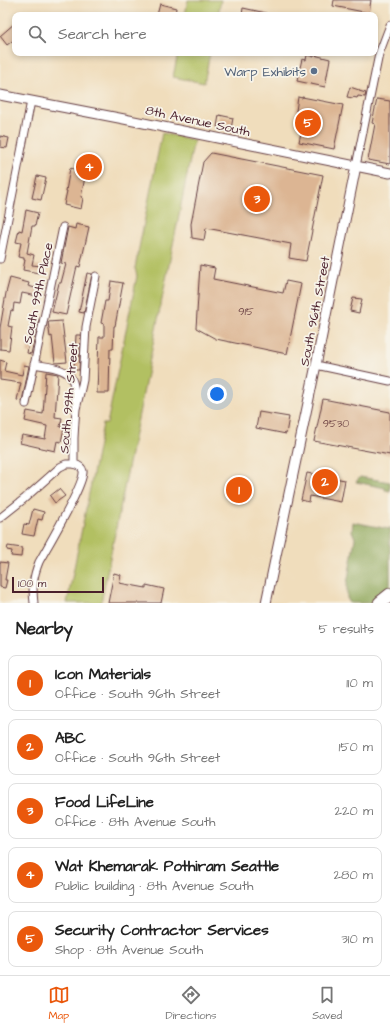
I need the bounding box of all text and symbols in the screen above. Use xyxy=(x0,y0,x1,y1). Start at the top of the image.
search box xyxy=(12,12,378,56)
icon: search xyxy=(26,23,48,45)
text: Search here xyxy=(58,24,147,45)
place label: Warp Exhibits xyxy=(224,63,306,81)
marker: Warp Exhibits xyxy=(309,66,319,76)
street label: 8th Avenue South xyxy=(144,101,252,141)
pin: 5 xyxy=(295,108,321,138)
pin: 4 xyxy=(76,152,102,182)
pin: 3 xyxy=(244,184,270,214)
street label: South 99th Place xyxy=(18,241,57,345)
street label: South 96th Street xyxy=(295,254,335,368)
house number: 915 xyxy=(238,304,254,319)
street label: South 99th Street xyxy=(55,341,83,454)
your location xyxy=(207,384,227,404)
house number: 9530 xyxy=(323,416,349,431)
pin: 2 xyxy=(312,467,338,497)
pin: 1 xyxy=(226,475,252,505)
scale bar xyxy=(12,575,104,594)
text: 100 m xyxy=(18,576,46,591)
text: Nearby xyxy=(16,617,73,641)
text: 5 results xyxy=(318,620,374,638)
text: Icon Materials xyxy=(55,664,151,685)
text: 1 xyxy=(29,674,31,692)
text: 110 m xyxy=(346,674,373,692)
text: Office · South 96th Street xyxy=(55,685,220,703)
text: ABC xyxy=(55,728,86,749)
text: 2 xyxy=(26,738,34,756)
text: 150 m xyxy=(339,738,373,756)
text: Office · South 96th Street xyxy=(55,749,220,767)
text: Food LifeLine xyxy=(55,792,154,813)
text: 3 xyxy=(27,802,33,820)
text: 220 m xyxy=(335,802,373,820)
text: Office · 8th Avenue South xyxy=(55,813,215,831)
text: Wat Khemarak Pothiram Seattle xyxy=(55,856,279,877)
text: 4 xyxy=(26,866,34,884)
text: 280 m xyxy=(334,866,373,884)
text: Public building · 8th Avenue South xyxy=(55,877,253,895)
text: Security Contractor Services xyxy=(55,920,269,941)
text: 5 xyxy=(25,930,35,948)
text: 310 m xyxy=(341,930,373,948)
text: Shop · 8th Avenue South xyxy=(55,941,203,959)
tab: Map xyxy=(48,984,70,1023)
tab: Directions xyxy=(165,984,217,1023)
tab: Saved xyxy=(312,984,342,1023)

